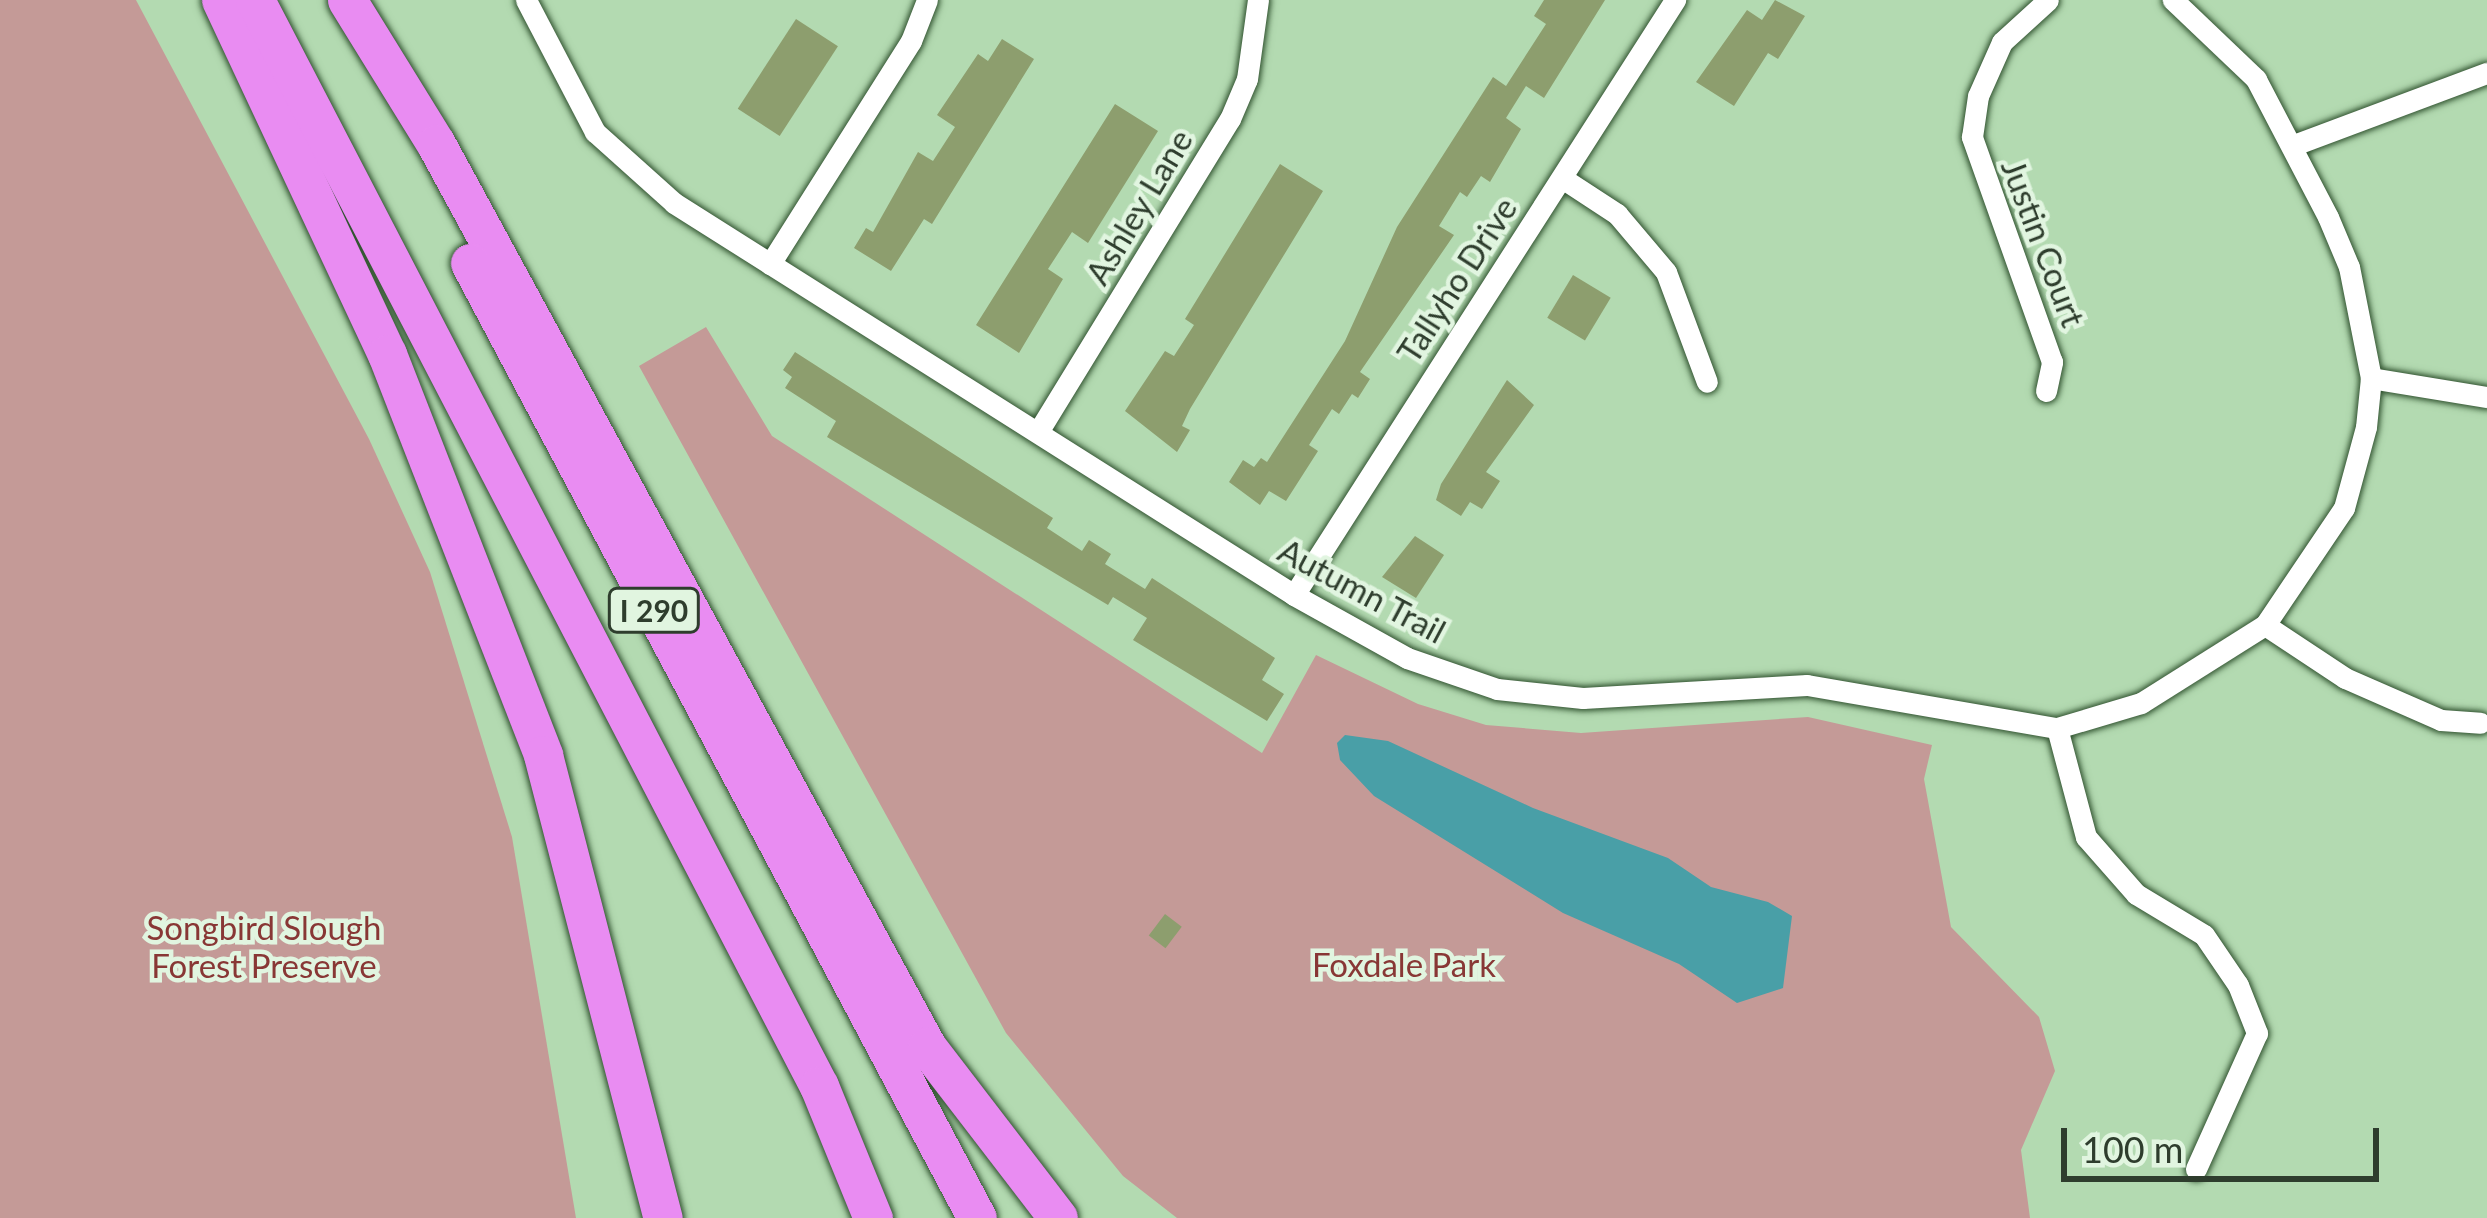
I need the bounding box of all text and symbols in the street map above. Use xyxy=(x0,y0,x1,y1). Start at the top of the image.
street label: Ashley Lane xyxy=(1077,122,1201,292)
street label: Justin Court xyxy=(1993,154,2093,332)
street label: Tallyho Drive xyxy=(1389,190,1525,370)
street label: Autumn Trail xyxy=(1271,530,1453,652)
road number: I 290 xyxy=(606,586,702,634)
park label: Songbird Slough Forest Preserve xyxy=(147,908,381,986)
park label: Foxdale Park xyxy=(1312,945,1496,985)
scale bar xyxy=(2067,1104,2385,1178)
text: 100 m xyxy=(2082,1127,2183,1171)

